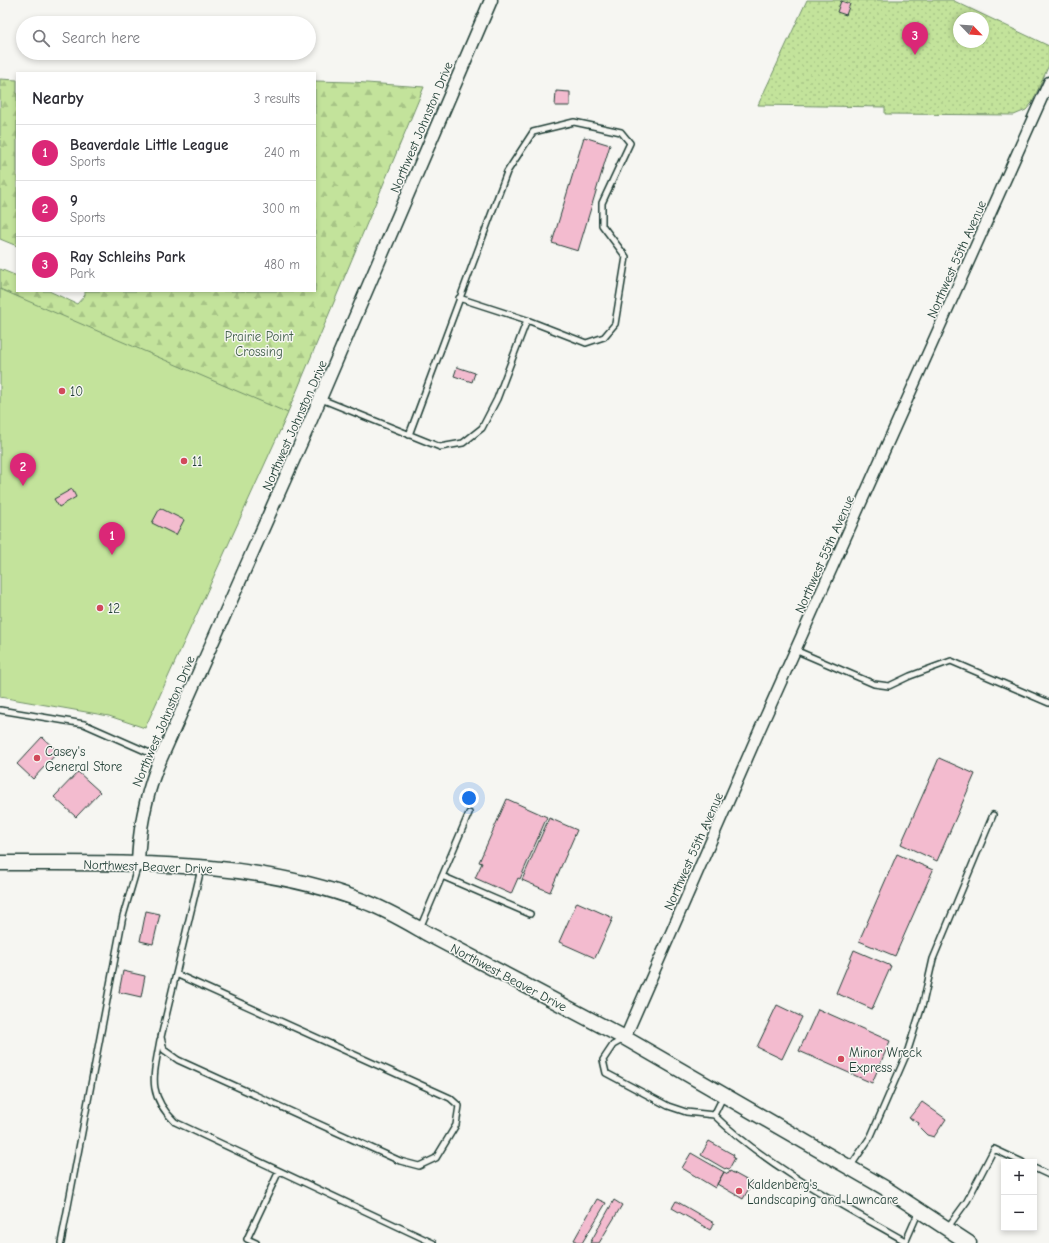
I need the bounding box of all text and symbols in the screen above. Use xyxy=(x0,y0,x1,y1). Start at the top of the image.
north arrow xyxy=(953,12,989,48)
search box xyxy=(16,16,316,60)
pin: 3 xyxy=(902,22,928,55)
icon: search xyxy=(30,27,52,49)
text: Search here xyxy=(62,29,140,47)
street label: Northwest Johnston Drive xyxy=(387,59,456,195)
text: Nearby xyxy=(32,89,83,108)
text: 3 results xyxy=(254,91,300,106)
text: Beaverdale Little League xyxy=(70,136,228,154)
text: 1 xyxy=(42,145,48,160)
text: 240 m xyxy=(264,145,300,160)
text: Sports xyxy=(70,154,105,169)
text: 9 xyxy=(70,192,78,210)
street label: Northwest 55th Avenue xyxy=(924,197,989,320)
text: 2 xyxy=(42,201,48,216)
text: 300 m xyxy=(262,201,300,216)
text: Sports xyxy=(70,210,105,225)
text: Ray Schleihs Park xyxy=(70,248,185,266)
text: 3 xyxy=(42,257,48,272)
text: 480 m xyxy=(264,257,300,272)
text: Park xyxy=(70,266,95,281)
park label: Prairie Point Crossing xyxy=(225,329,294,359)
street label: Northwest Johnston Drive xyxy=(259,357,330,493)
place label: 10 xyxy=(70,384,83,399)
marker: 10 xyxy=(57,386,67,396)
pin: 2 xyxy=(10,453,36,486)
place label: 11 xyxy=(192,454,202,469)
marker: 11 xyxy=(179,456,189,466)
street label: Northwest 55th Avenue xyxy=(792,492,857,615)
pin: 1 xyxy=(99,522,125,555)
place label: 12 xyxy=(108,601,120,616)
marker: 12 xyxy=(95,603,105,613)
street label: Northwest Johnston Drive xyxy=(129,653,198,789)
place label: Casey's General Store xyxy=(45,744,123,774)
marker: Casey's General Store xyxy=(32,753,42,763)
your location xyxy=(459,788,479,808)
street label: Northwest 55th Avenue xyxy=(661,789,726,912)
street label: Northwest Beaver Drive xyxy=(83,857,213,876)
street label: Northwest Beaver Drive xyxy=(448,940,570,1015)
place label: Minor Wreck Express xyxy=(849,1045,922,1075)
marker: Minor Wreck Express xyxy=(836,1054,846,1064)
map controls xyxy=(1001,1159,1037,1231)
button: + xyxy=(1001,1159,1037,1195)
place label: Kaldenberg's Landscaping and Lawncare xyxy=(747,1177,899,1207)
marker: Kaldenberg's Landscaping and Lawncare xyxy=(734,1186,744,1196)
button: − xyxy=(1001,1195,1037,1231)

